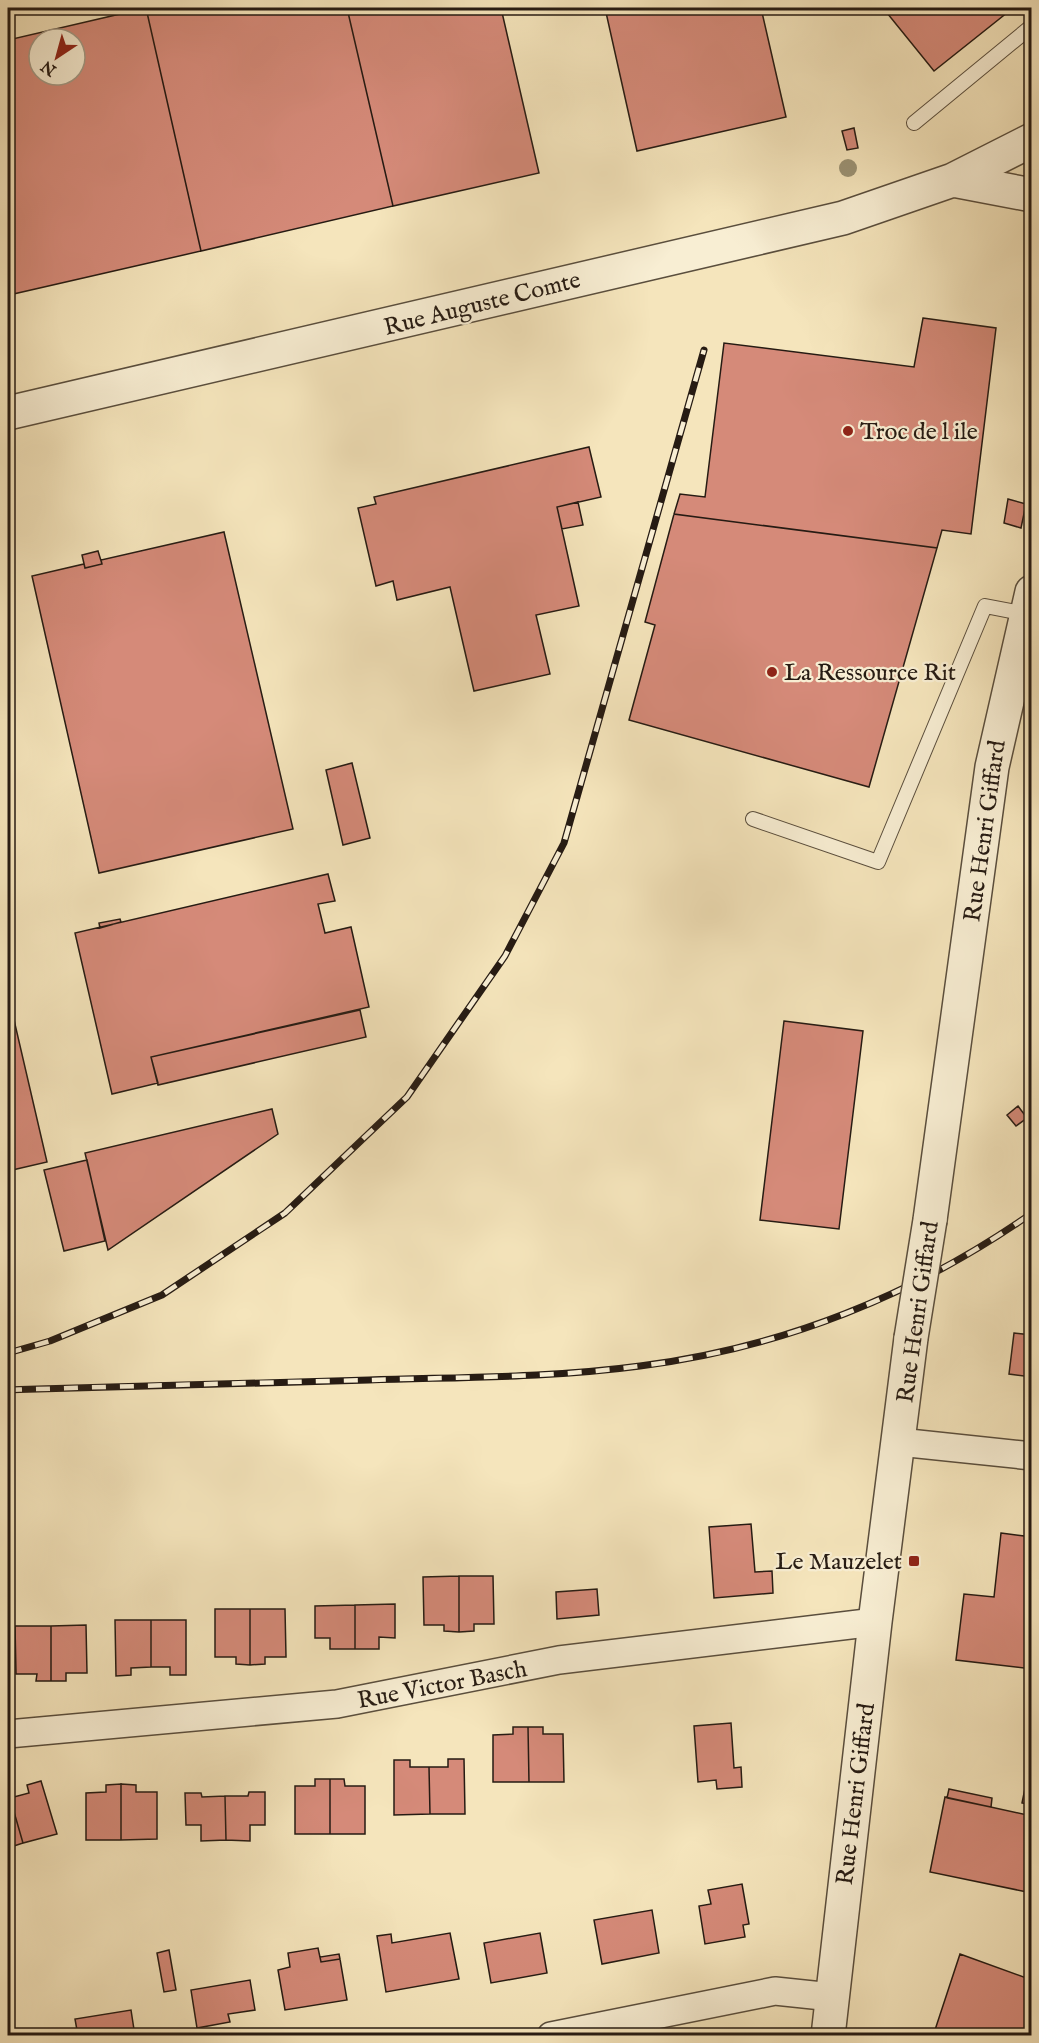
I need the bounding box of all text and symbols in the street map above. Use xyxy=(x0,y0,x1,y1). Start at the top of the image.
north arrow xyxy=(27,27,87,87)
text: N xyxy=(38,55,62,80)
street label: Rue Auguste Comte xyxy=(381,265,584,344)
place label: Troc de l ile xyxy=(860,417,978,448)
marker: Troc de l ile xyxy=(841,424,855,438)
place label: La Ressource Rit xyxy=(784,658,956,689)
marker: La Ressource Rit xyxy=(765,665,779,679)
street label: Rue Henri Giffard xyxy=(957,738,1014,924)
street label: Rue Henri Giffard xyxy=(890,1219,947,1405)
place label: Le Mauzelet xyxy=(775,1547,902,1578)
marker: Le Mauzelet xyxy=(907,1554,921,1568)
street label: Rue Victor Basch xyxy=(355,1654,530,1717)
street label: Rue Henri Giffard xyxy=(830,1701,883,1887)

